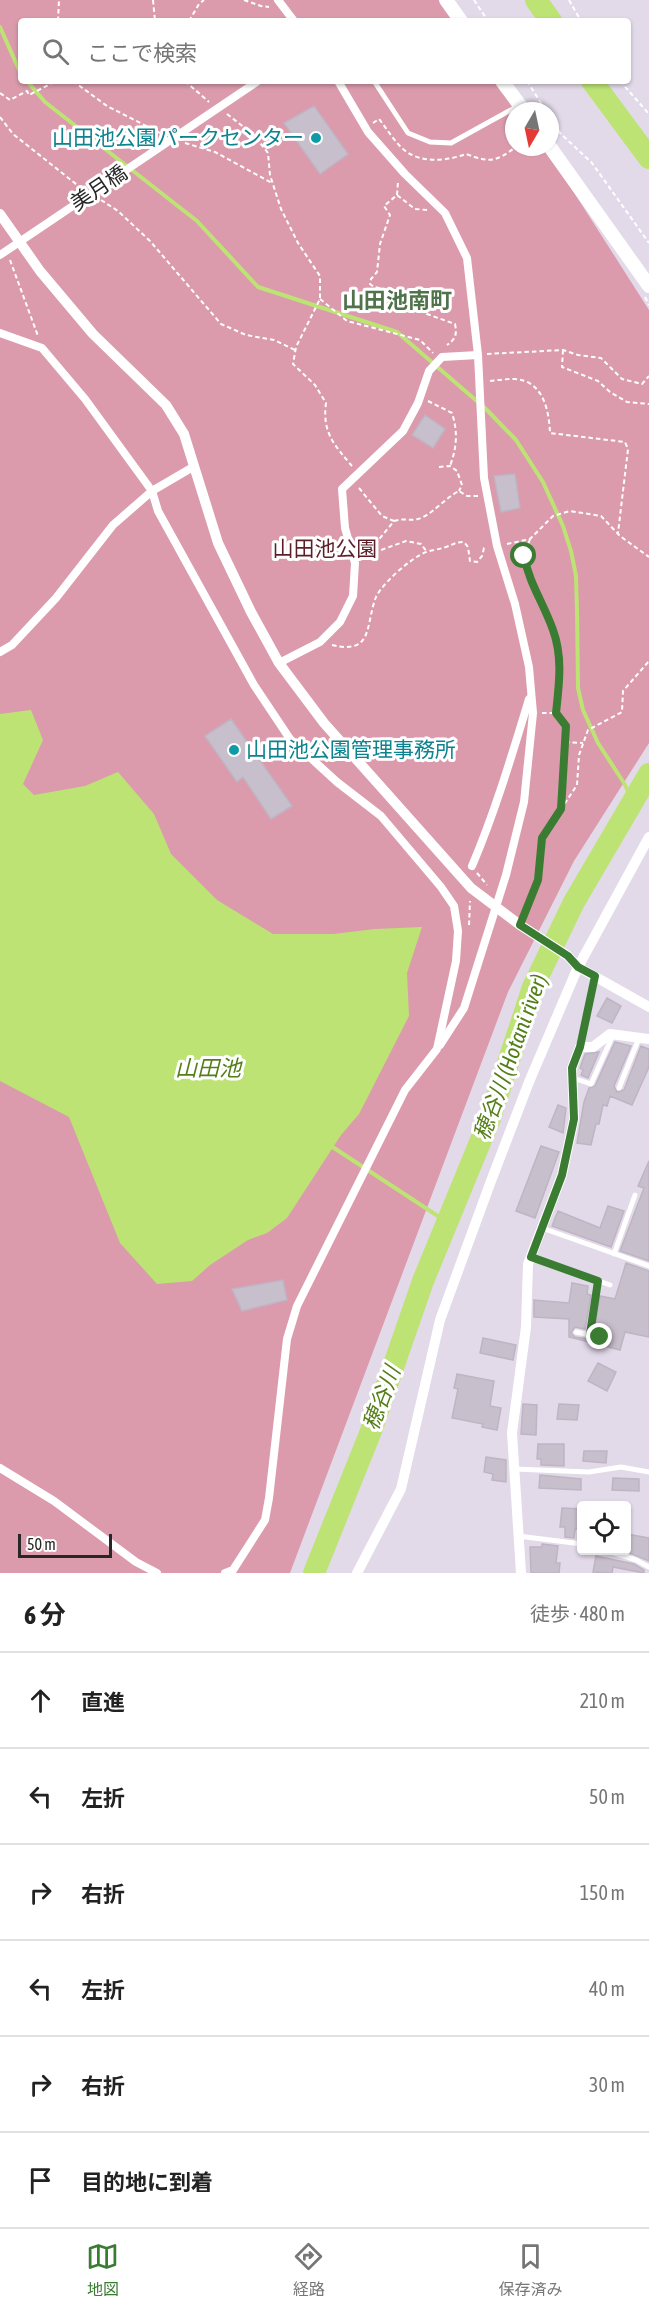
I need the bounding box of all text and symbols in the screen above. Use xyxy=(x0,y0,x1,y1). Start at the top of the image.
search box xyxy=(18,18,631,84)
icon: search xyxy=(39,35,72,68)
text: ここで検索 xyxy=(87,40,197,66)
north arrow xyxy=(505,102,559,156)
place label: 山田池公園パークセンター xyxy=(52,125,304,149)
marker: 山田池公園パークセンター xyxy=(309,131,323,145)
street label: 美月橋 xyxy=(66,160,131,215)
district label: 山田池南町 xyxy=(342,287,452,313)
park label: 山田池公園 xyxy=(273,536,378,560)
route start xyxy=(510,542,536,568)
place label: 山田池公園管理事務所 xyxy=(246,737,456,761)
marker: 山田池公園管理事務所 xyxy=(227,743,241,757)
water label: 穂谷川 (Hotani river) xyxy=(468,970,552,1144)
water label: 山田池 xyxy=(175,1055,243,1081)
route end xyxy=(586,1323,612,1349)
water label: 穂谷川 xyxy=(357,1361,406,1433)
map controls xyxy=(577,1501,631,1555)
button: locate xyxy=(577,1501,631,1555)
scale bar xyxy=(18,1531,112,1558)
text: 50 m xyxy=(27,1535,56,1553)
text: 6 分 xyxy=(24,1600,66,1630)
text: 徒歩 · 480 m xyxy=(530,1602,625,1625)
icon: ahead xyxy=(24,1684,57,1717)
text: 直進 xyxy=(81,1689,125,1715)
text: 210 m xyxy=(580,1689,625,1712)
icon: left xyxy=(24,1780,57,1813)
text: 左折 xyxy=(81,1785,125,1811)
text: 50 m xyxy=(589,1785,625,1808)
icon: right xyxy=(24,1876,57,1909)
text: 右折 xyxy=(81,1881,125,1907)
text: 150 m xyxy=(580,1881,625,1904)
icon: left xyxy=(24,1972,57,2005)
text: 左折 xyxy=(81,1977,125,2003)
text: 40 m xyxy=(589,1977,625,2000)
icon: right xyxy=(24,2068,57,2101)
text: 右折 xyxy=(81,2073,125,2099)
text: 30 m xyxy=(589,2073,625,2096)
icon: arrive xyxy=(24,2164,57,2197)
text: 目的地に到着 xyxy=(81,2169,213,2195)
tab: 地図 xyxy=(86,2240,119,2300)
tab: 経路 xyxy=(292,2240,325,2300)
tab: 保存済み xyxy=(498,2240,562,2300)

